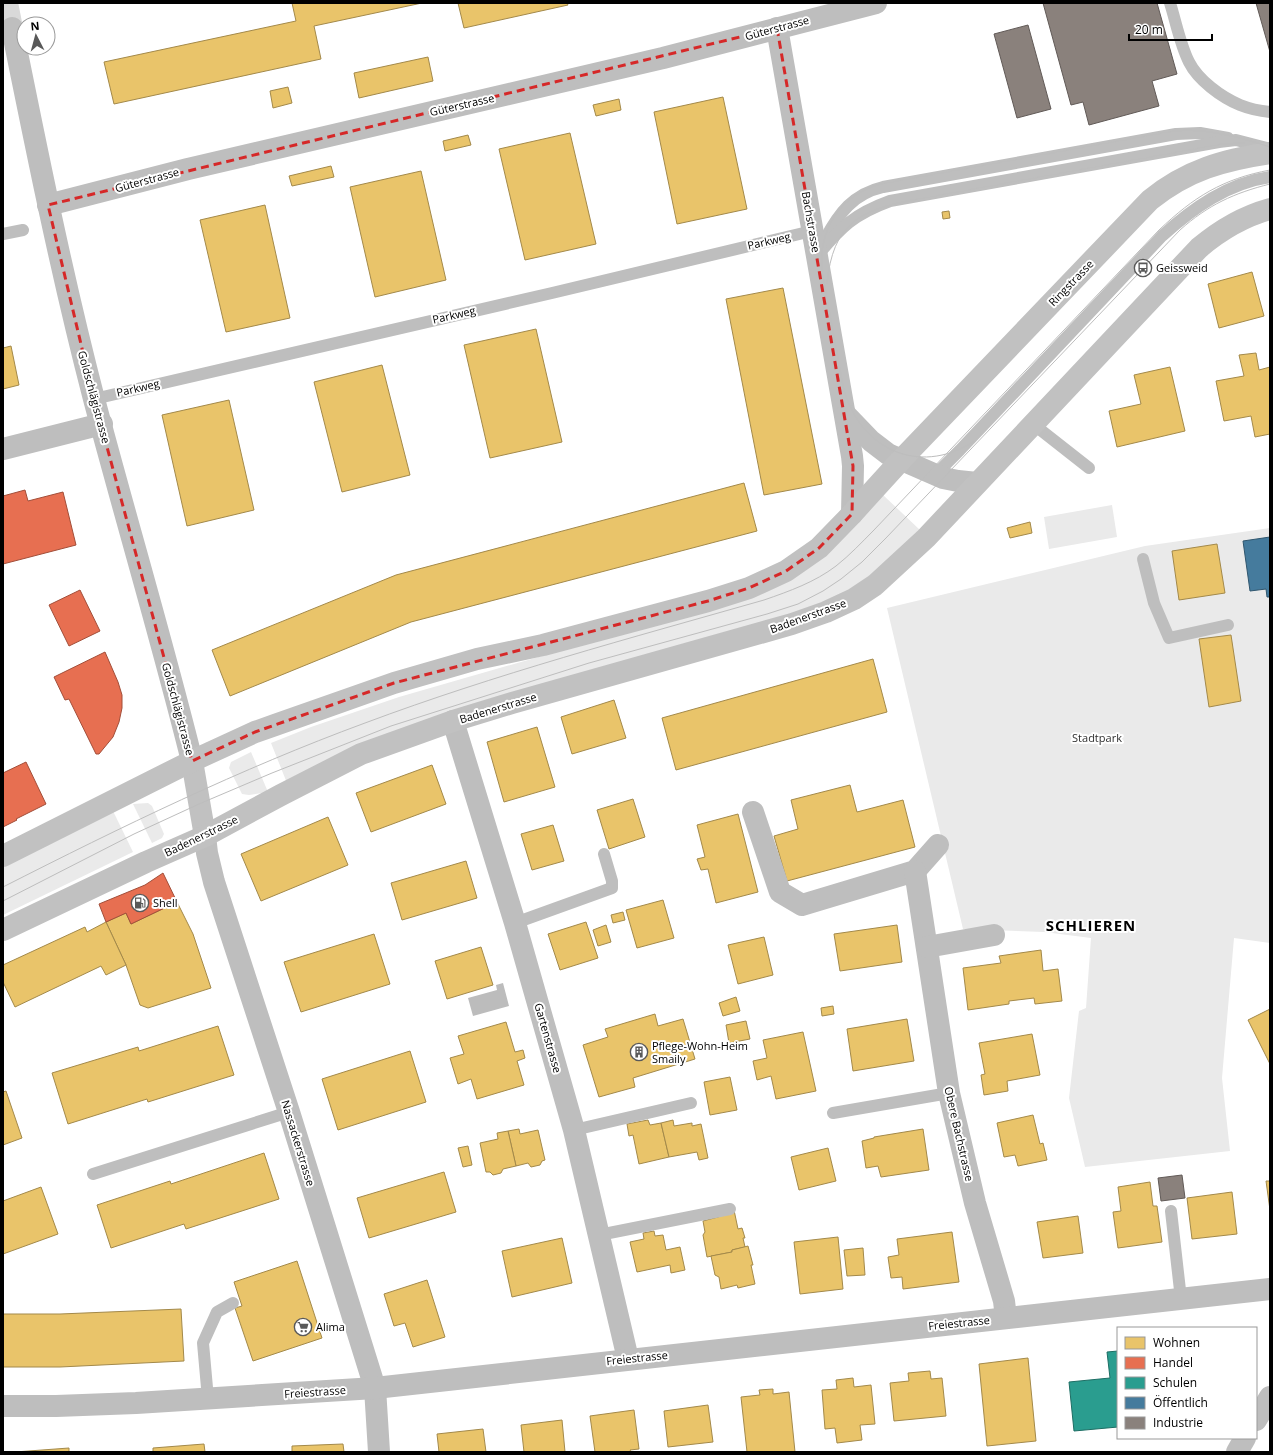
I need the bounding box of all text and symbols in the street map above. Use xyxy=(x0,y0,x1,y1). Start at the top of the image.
street label: Güterstrasse xyxy=(743,12,811,43)
north arrow xyxy=(16,16,56,56)
scale bar xyxy=(1129,16,1212,42)
text: N xyxy=(30,18,40,33)
text: 20 m xyxy=(1135,21,1163,38)
street label: Güterstrasse xyxy=(428,90,496,119)
street label: Güterstrasse xyxy=(113,164,181,195)
street label: Bachstrasse xyxy=(799,190,824,254)
street label: Parkweg xyxy=(746,228,792,253)
street label: Ringstrasse xyxy=(1045,256,1096,309)
bus stop icon: Geissweid xyxy=(1133,258,1153,278)
place label: Geissweid xyxy=(1156,260,1208,275)
street label: Parkweg xyxy=(431,302,477,327)
street label: Goldschlägistrasse xyxy=(75,349,114,445)
street label: Parkweg xyxy=(115,375,161,400)
street label: Badenerstrasse xyxy=(768,595,848,636)
street label: Goldschlägistrasse xyxy=(159,661,198,757)
street label: Badenerstrasse xyxy=(457,689,538,726)
park label: Stadtpark xyxy=(1072,730,1122,745)
street label: Badenerstrasse xyxy=(162,811,240,860)
fuel station icon: Shell xyxy=(130,893,150,913)
place label: Shell xyxy=(153,895,178,910)
district label: SCHLIEREN xyxy=(1046,915,1136,935)
street label: Gartenstrasse xyxy=(531,1001,566,1074)
place label: Pflege-Wohn-Heim Smaily xyxy=(652,1038,748,1066)
building icon: Pflege-Wohn-Heim Smaily xyxy=(629,1042,649,1062)
street label: Obere Bachstrasse xyxy=(941,1085,978,1183)
street label: Nassackerstrasse xyxy=(278,1098,319,1188)
street label: Freiestrasse xyxy=(927,1312,990,1333)
supermarket icon: Alima xyxy=(293,1317,313,1337)
place label: Alima xyxy=(316,1319,345,1334)
legend xyxy=(1117,1327,1257,1439)
text: Wohnen xyxy=(1153,1334,1200,1351)
street label: Freiestrasse xyxy=(605,1347,668,1368)
text: Handel xyxy=(1153,1354,1193,1371)
text: Schulen xyxy=(1153,1374,1197,1391)
street label: Freiestrasse xyxy=(284,1382,346,1401)
text: Öffentlich xyxy=(1153,1394,1208,1411)
text: Industrie xyxy=(1153,1414,1203,1431)

